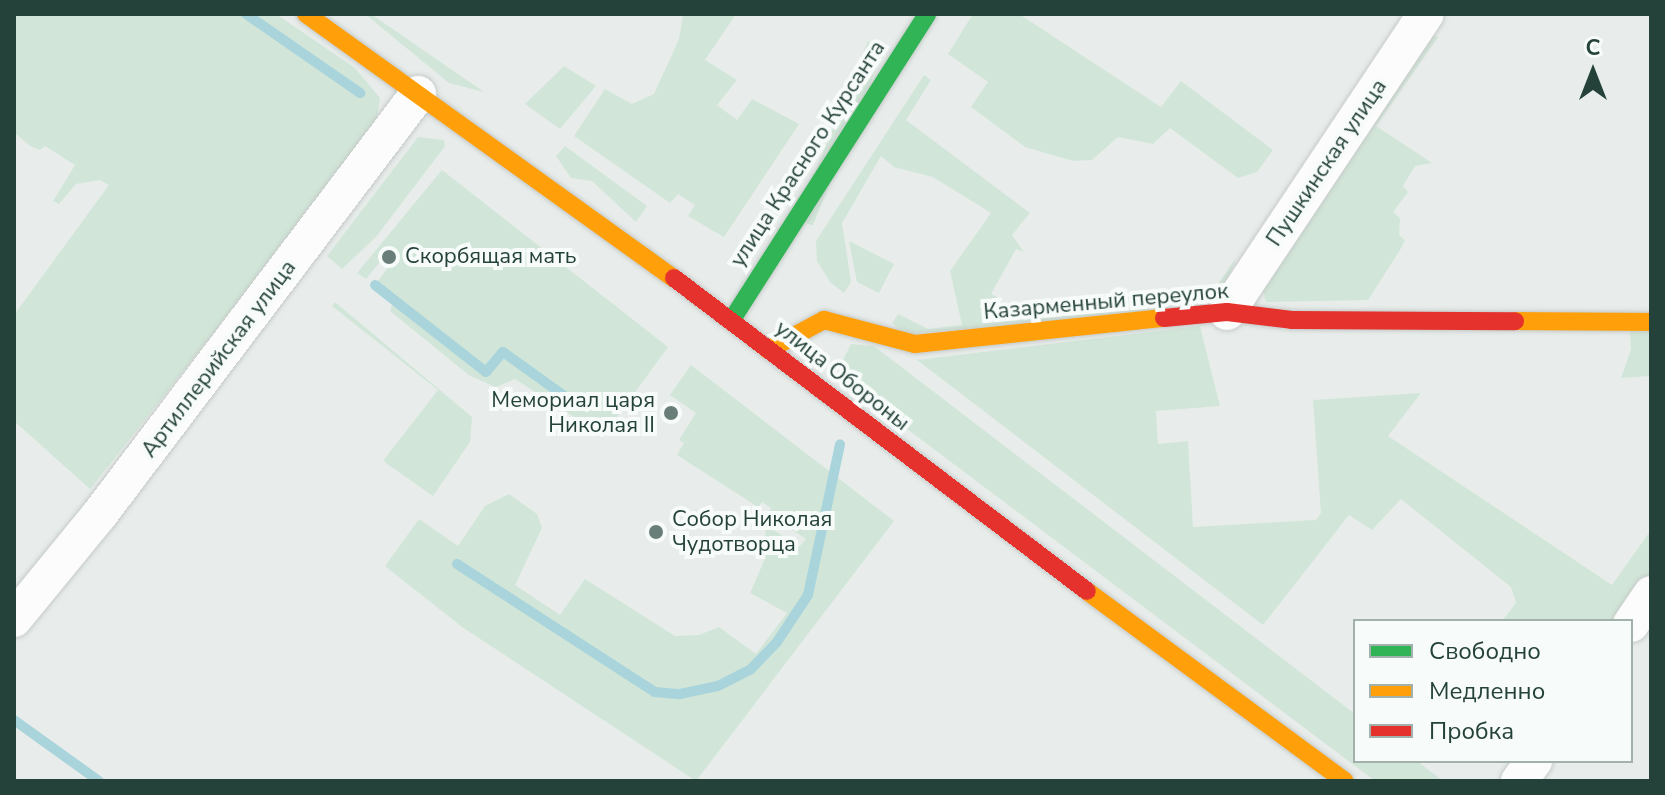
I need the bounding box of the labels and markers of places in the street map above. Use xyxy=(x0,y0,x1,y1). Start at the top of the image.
place label: Скорбящая мать xyxy=(405,244,577,270)
marker: Скорбящая мать xyxy=(380,248,398,266)
place label: Мемориал царя Николая II xyxy=(491,387,655,438)
marker: Мемориал царя Николая II xyxy=(662,404,680,422)
place label: Собор Николая Чудотворца xyxy=(672,506,832,558)
marker: Собор Николая Чудотворца xyxy=(647,523,665,541)

